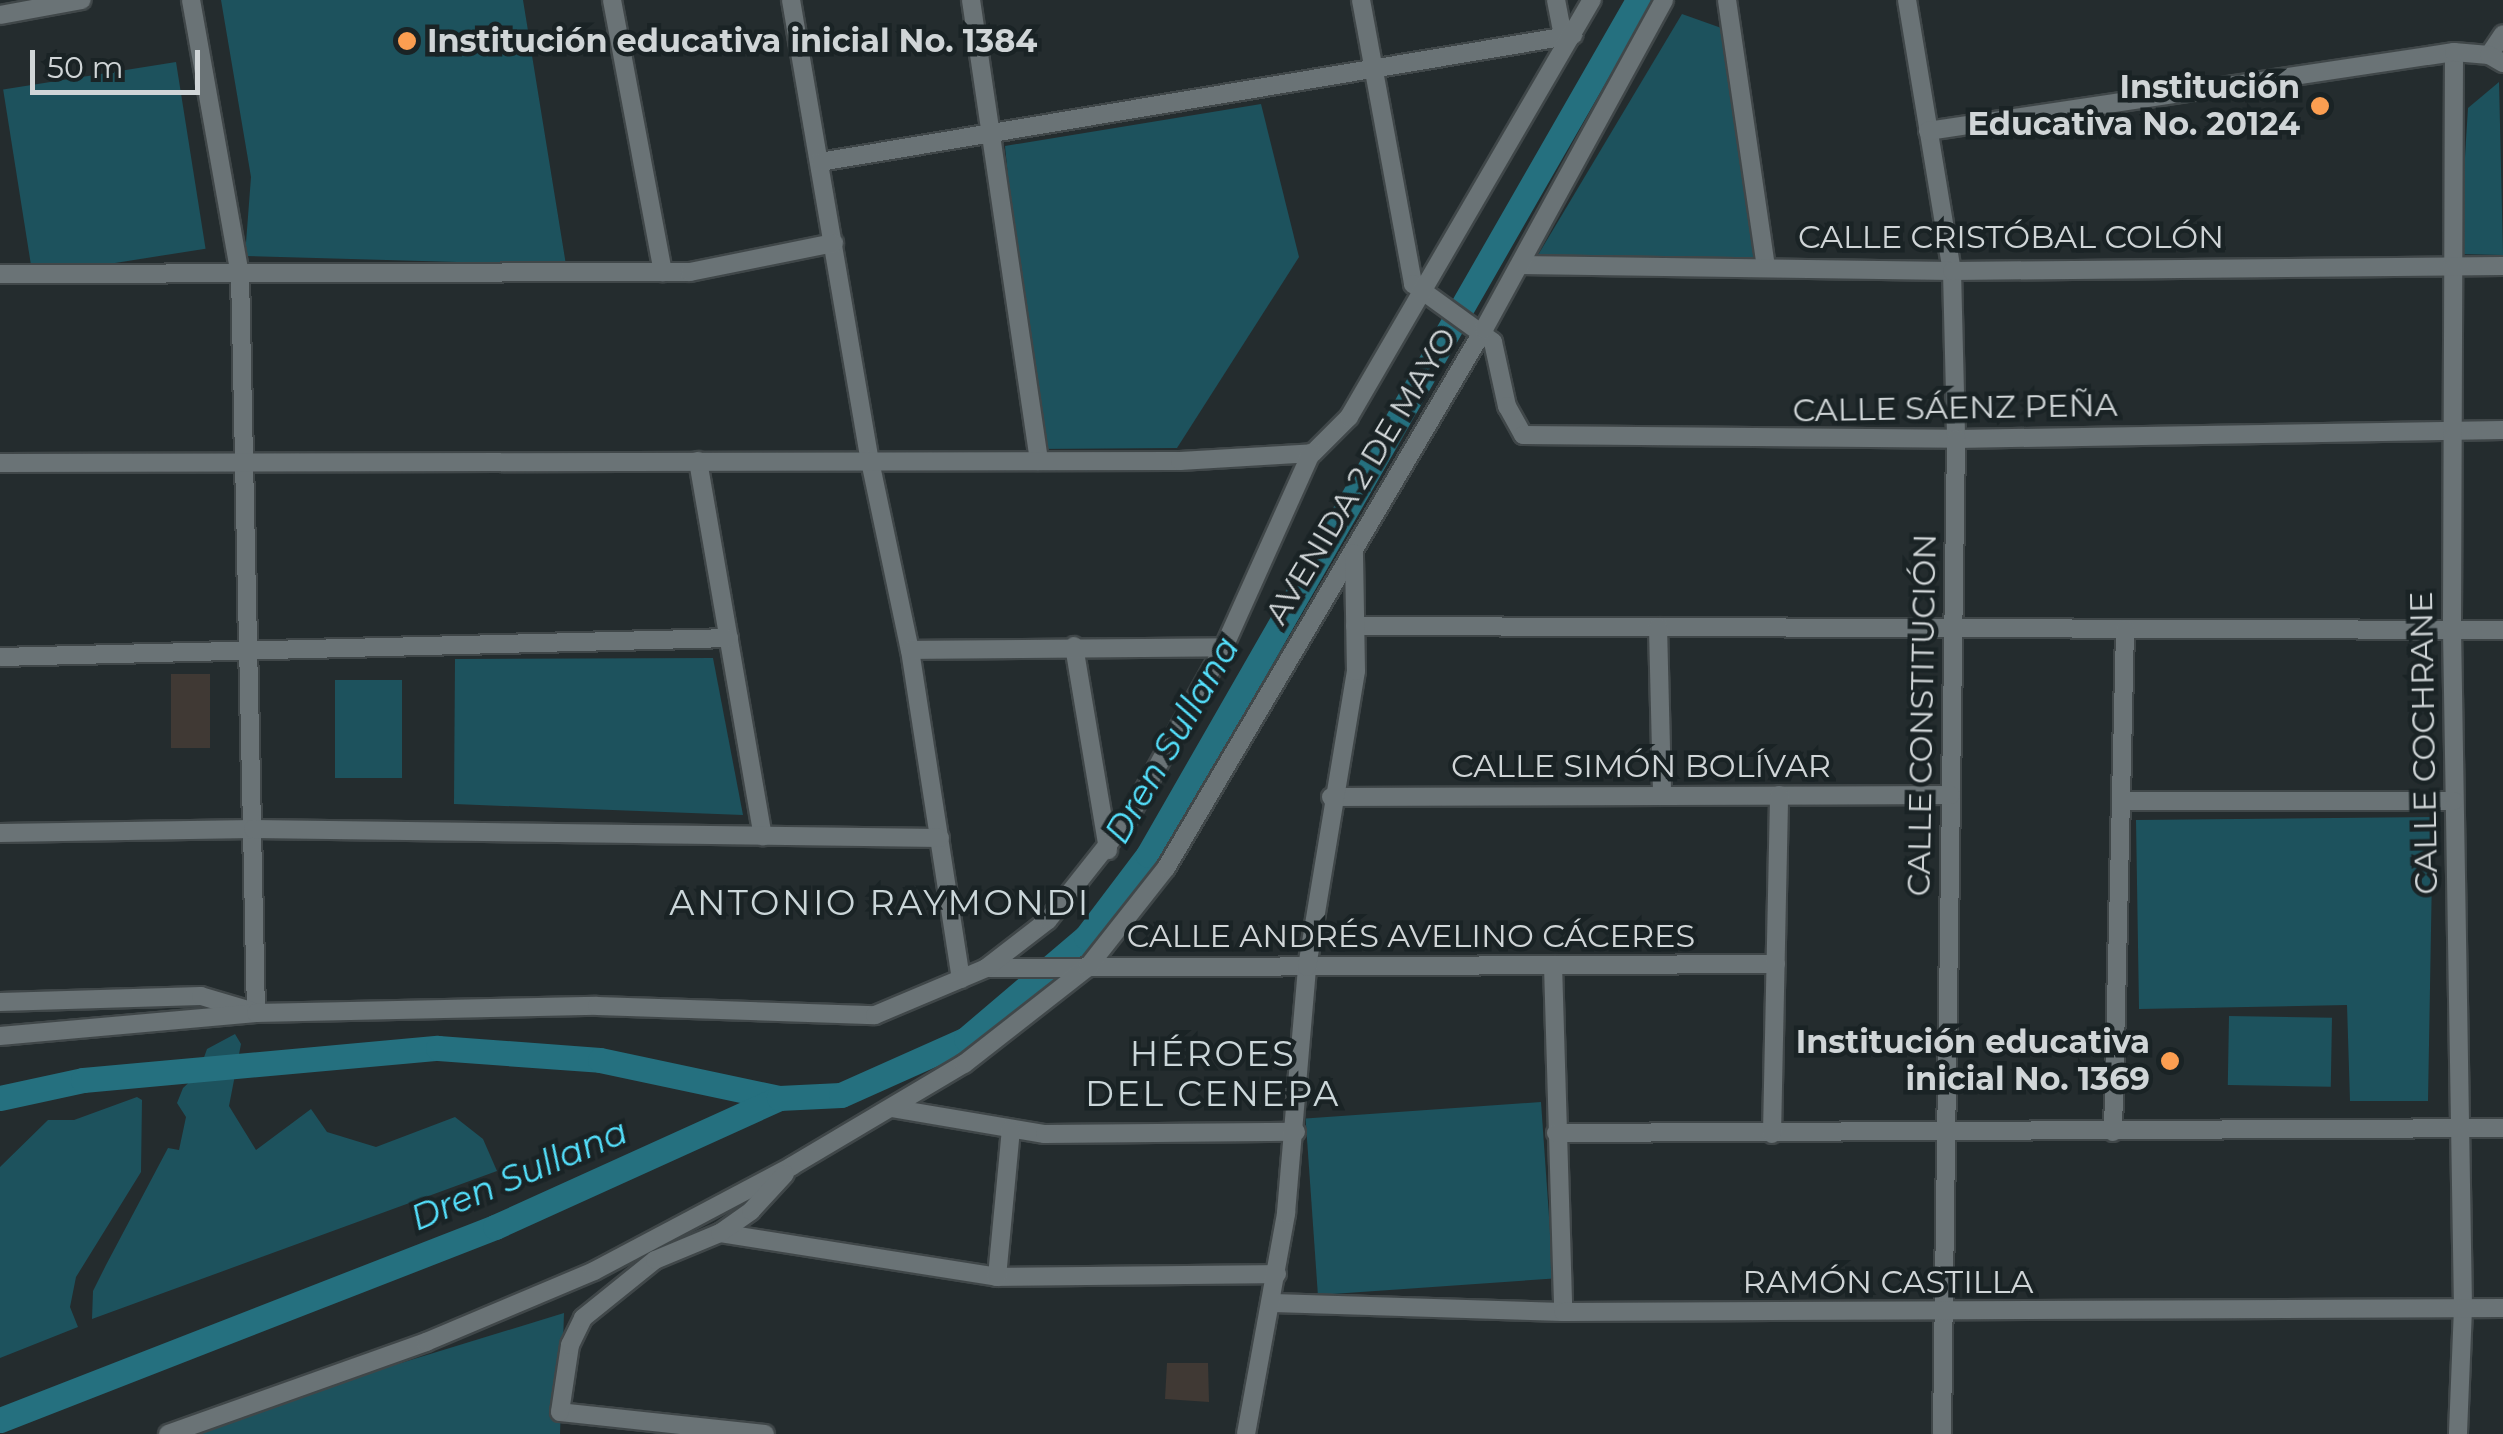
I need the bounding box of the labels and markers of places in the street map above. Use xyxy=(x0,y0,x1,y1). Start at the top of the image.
place label: Institución educativa inicial No. 1384 xyxy=(427,22,1037,60)
marker: Institución educativa inicial No. 1384 xyxy=(396,30,418,52)
place label: Institución Educativa No. 20124 xyxy=(1967,69,2300,144)
marker: Institución Educativa No. 20124 xyxy=(2309,95,2331,117)
place label: Institución educativa inicial No. 1369 xyxy=(1796,1024,2150,1099)
marker: Institución educativa inicial No. 1369 xyxy=(2159,1050,2181,1072)

